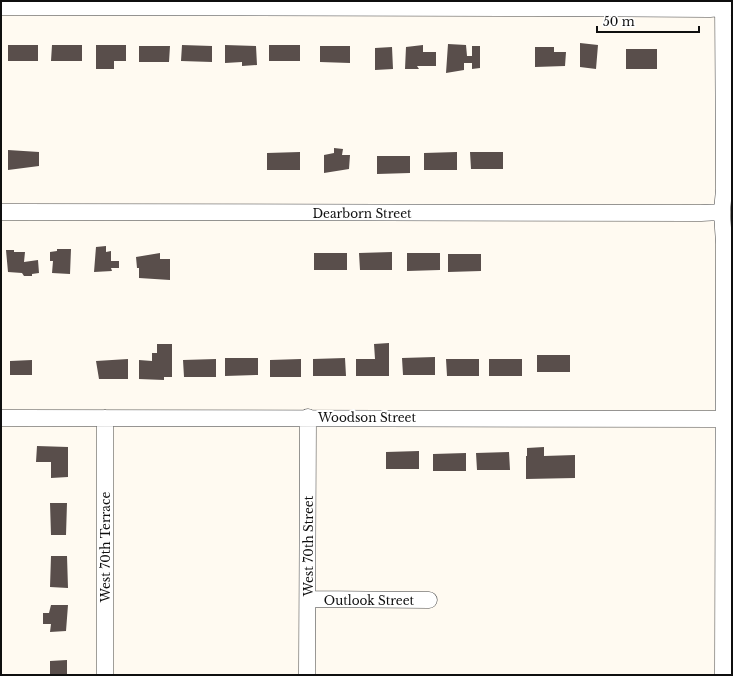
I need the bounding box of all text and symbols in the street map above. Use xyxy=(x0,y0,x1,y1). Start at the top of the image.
scale bar xyxy=(597,8,699,34)
text: 50 m xyxy=(603,14,635,29)
street label: Dearborn Street xyxy=(312,206,412,221)
street label: Woodson Street xyxy=(317,410,416,425)
street label: West 70th Terrace xyxy=(98,492,113,603)
street label: West 70th Street xyxy=(301,495,316,597)
street label: Outlook Street xyxy=(324,593,415,608)

